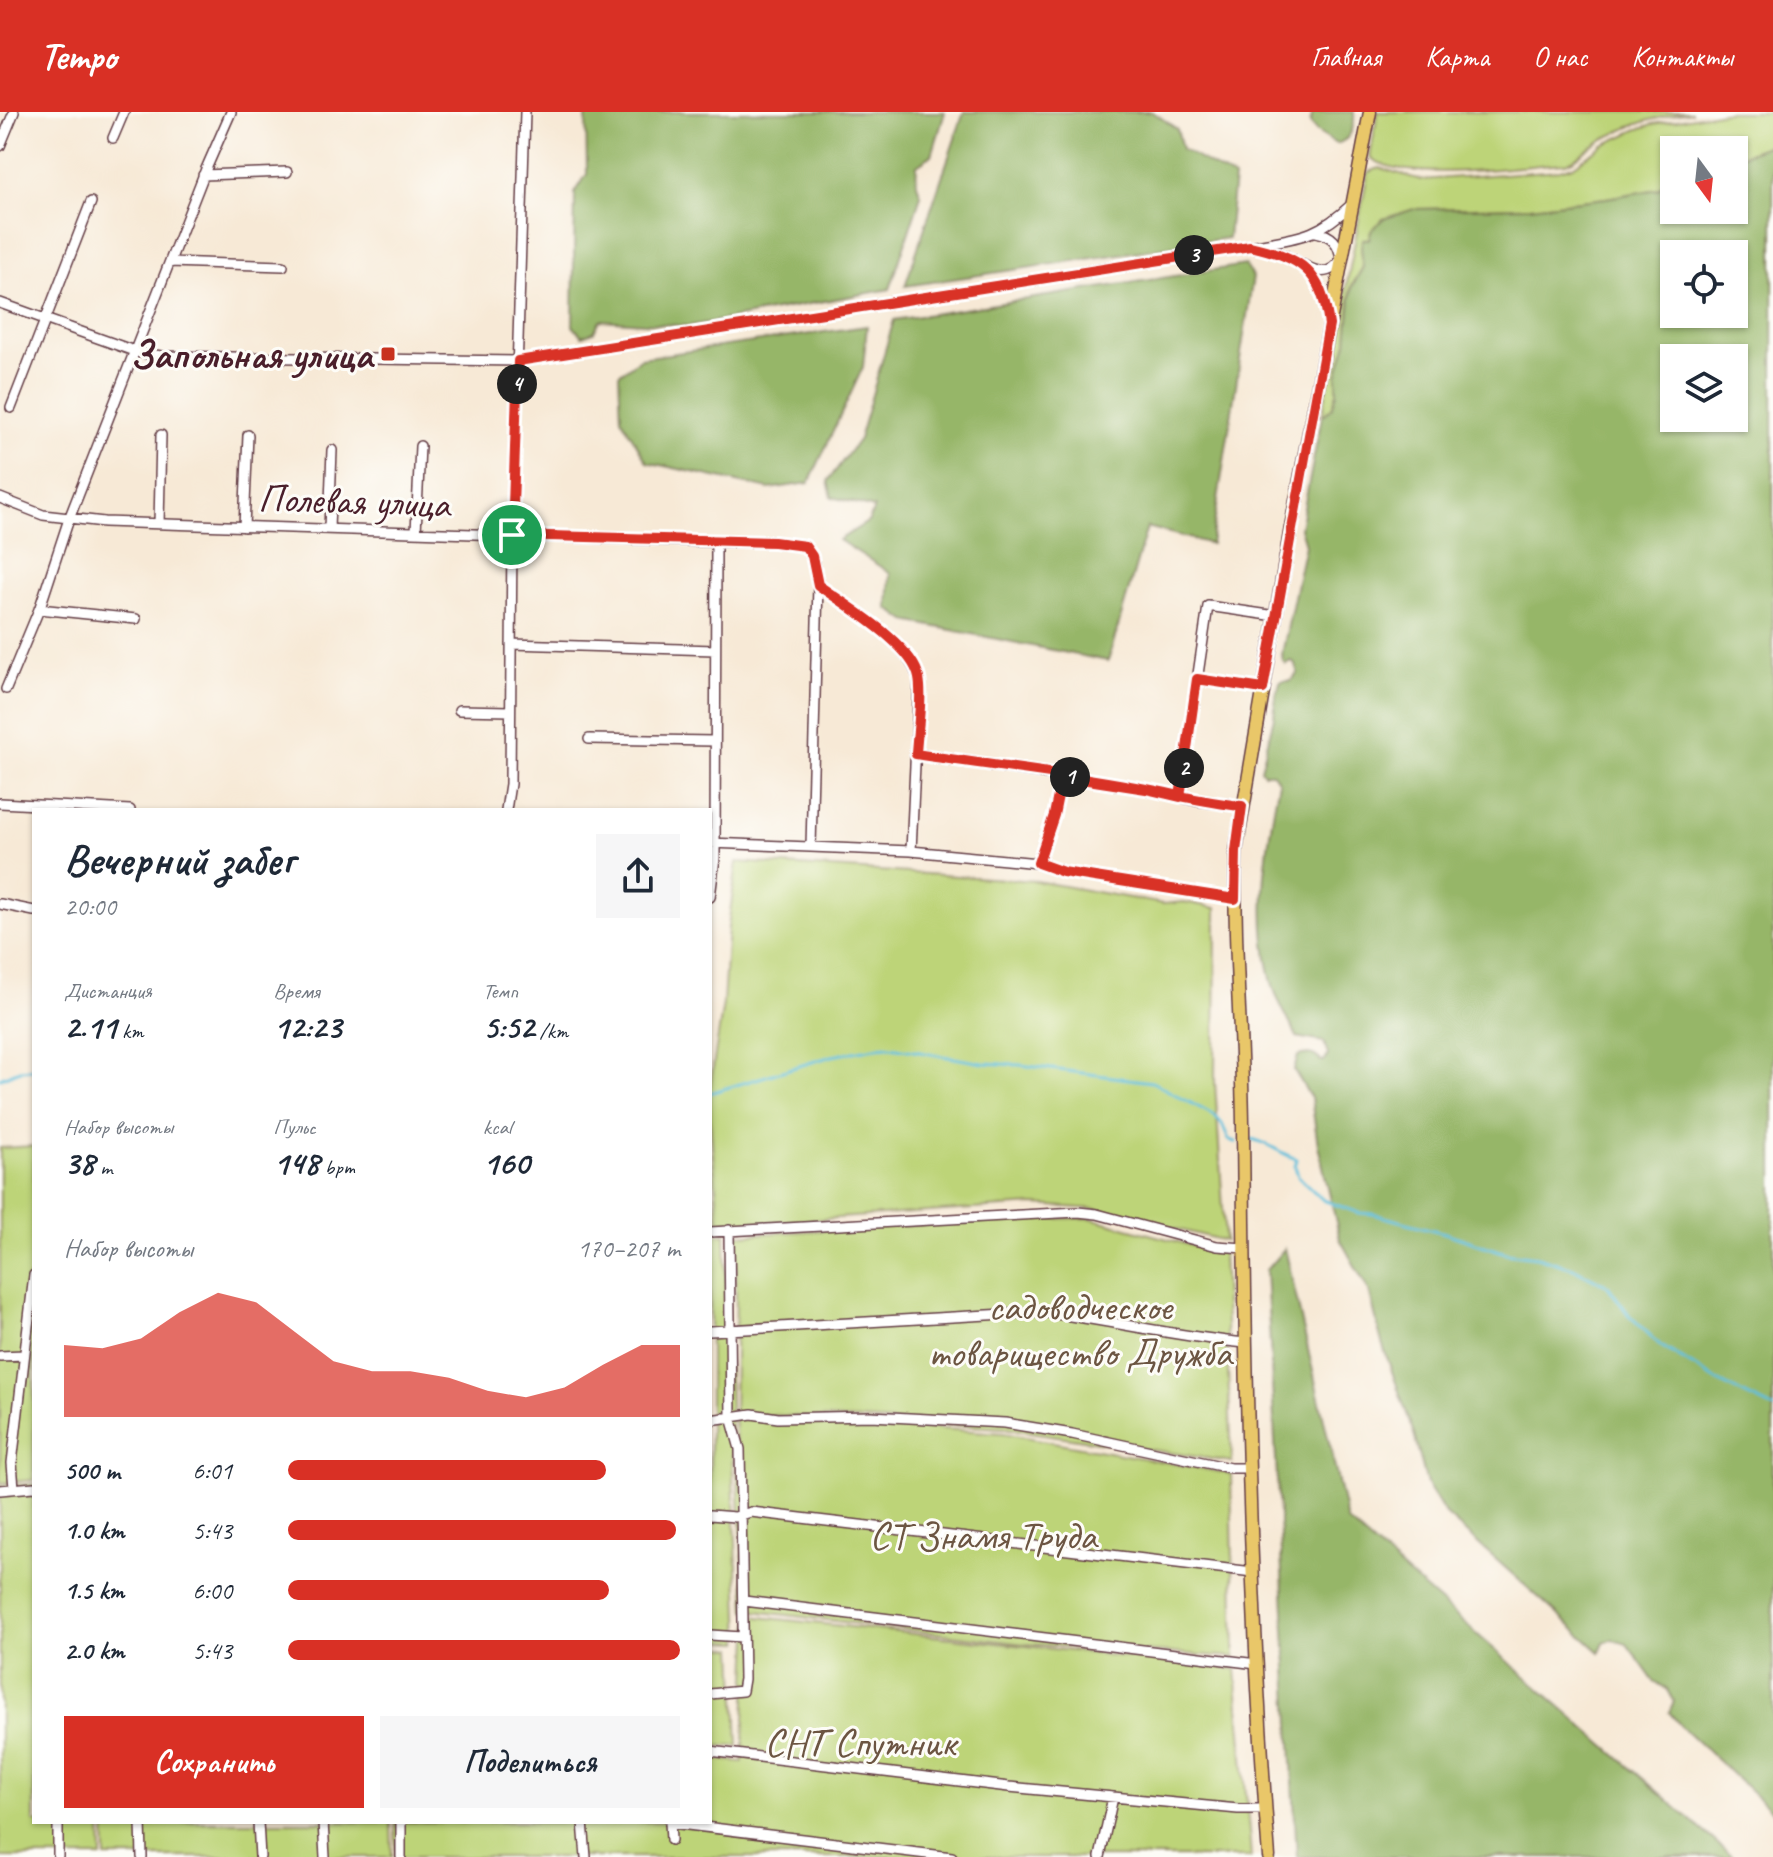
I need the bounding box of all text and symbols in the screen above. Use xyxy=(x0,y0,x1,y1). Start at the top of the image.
text: Tempo xyxy=(40,33,116,80)
text: Главная xyxy=(1311,39,1381,74)
text: Карта xyxy=(1425,39,1489,74)
text: О нас xyxy=(1533,39,1587,74)
text: Контакты xyxy=(1631,39,1733,74)
north arrow xyxy=(1660,136,1748,224)
map controls xyxy=(1660,136,1748,432)
pin: 3 xyxy=(1174,235,1214,275)
button: locate xyxy=(1660,240,1748,328)
text: 3 xyxy=(1189,241,1199,269)
place label: Запольная улица xyxy=(130,330,375,380)
button: layers xyxy=(1660,344,1748,432)
marker: Запольная улица xyxy=(379,345,397,363)
pin: 4 xyxy=(497,364,537,404)
text: 4 xyxy=(512,370,522,398)
street label: Полевая улица xyxy=(257,473,453,529)
pin xyxy=(478,501,546,569)
icon: arrive xyxy=(490,513,534,557)
pin: 2 xyxy=(1164,748,1204,788)
text: 2 xyxy=(1179,754,1189,782)
pin: 1 xyxy=(1050,757,1090,797)
text: 1 xyxy=(1065,763,1075,791)
text: Вечерний забег xyxy=(64,832,294,887)
button: share xyxy=(596,834,680,918)
text: 20:00 xyxy=(64,890,116,923)
text: Дистанция xyxy=(64,977,152,1005)
text: Время xyxy=(273,977,320,1005)
text: Темп xyxy=(483,977,518,1005)
text: 2.11 xyxy=(64,1005,117,1048)
text: 12:23 xyxy=(273,1005,341,1048)
text: 5:52 xyxy=(483,1005,534,1048)
text: km xyxy=(117,1017,143,1045)
text: /km xyxy=(534,1017,568,1045)
text: Набор высоты xyxy=(64,1113,173,1141)
text: Пульс xyxy=(273,1113,316,1141)
text: kcal xyxy=(483,1113,512,1141)
text: 38 xyxy=(64,1141,95,1184)
text: 148 xyxy=(273,1141,319,1184)
text: 160 xyxy=(483,1141,529,1184)
text: m xyxy=(95,1153,112,1181)
text: bpm xyxy=(319,1153,355,1181)
text: Набор высоты xyxy=(64,1232,193,1265)
text: 170–207 m xyxy=(577,1232,680,1265)
park label: садоводческое товарищество Дружба xyxy=(928,1282,1234,1378)
text: 500 m xyxy=(64,1454,120,1487)
text: 6:01 xyxy=(192,1454,232,1487)
park label: СТ Знамя Труда xyxy=(870,1511,1099,1561)
text: 1.0 km xyxy=(64,1514,124,1547)
text: 5:43 xyxy=(192,1514,232,1547)
text: 1.5 km xyxy=(64,1574,124,1607)
text: 6:00 xyxy=(192,1574,232,1607)
text: 2.0 km xyxy=(64,1634,124,1667)
text: 5:43 xyxy=(192,1634,232,1667)
button: Сохранить xyxy=(64,1716,364,1808)
button: Поделиться xyxy=(380,1716,680,1808)
park label: СНТ Спутник xyxy=(765,1718,959,1768)

